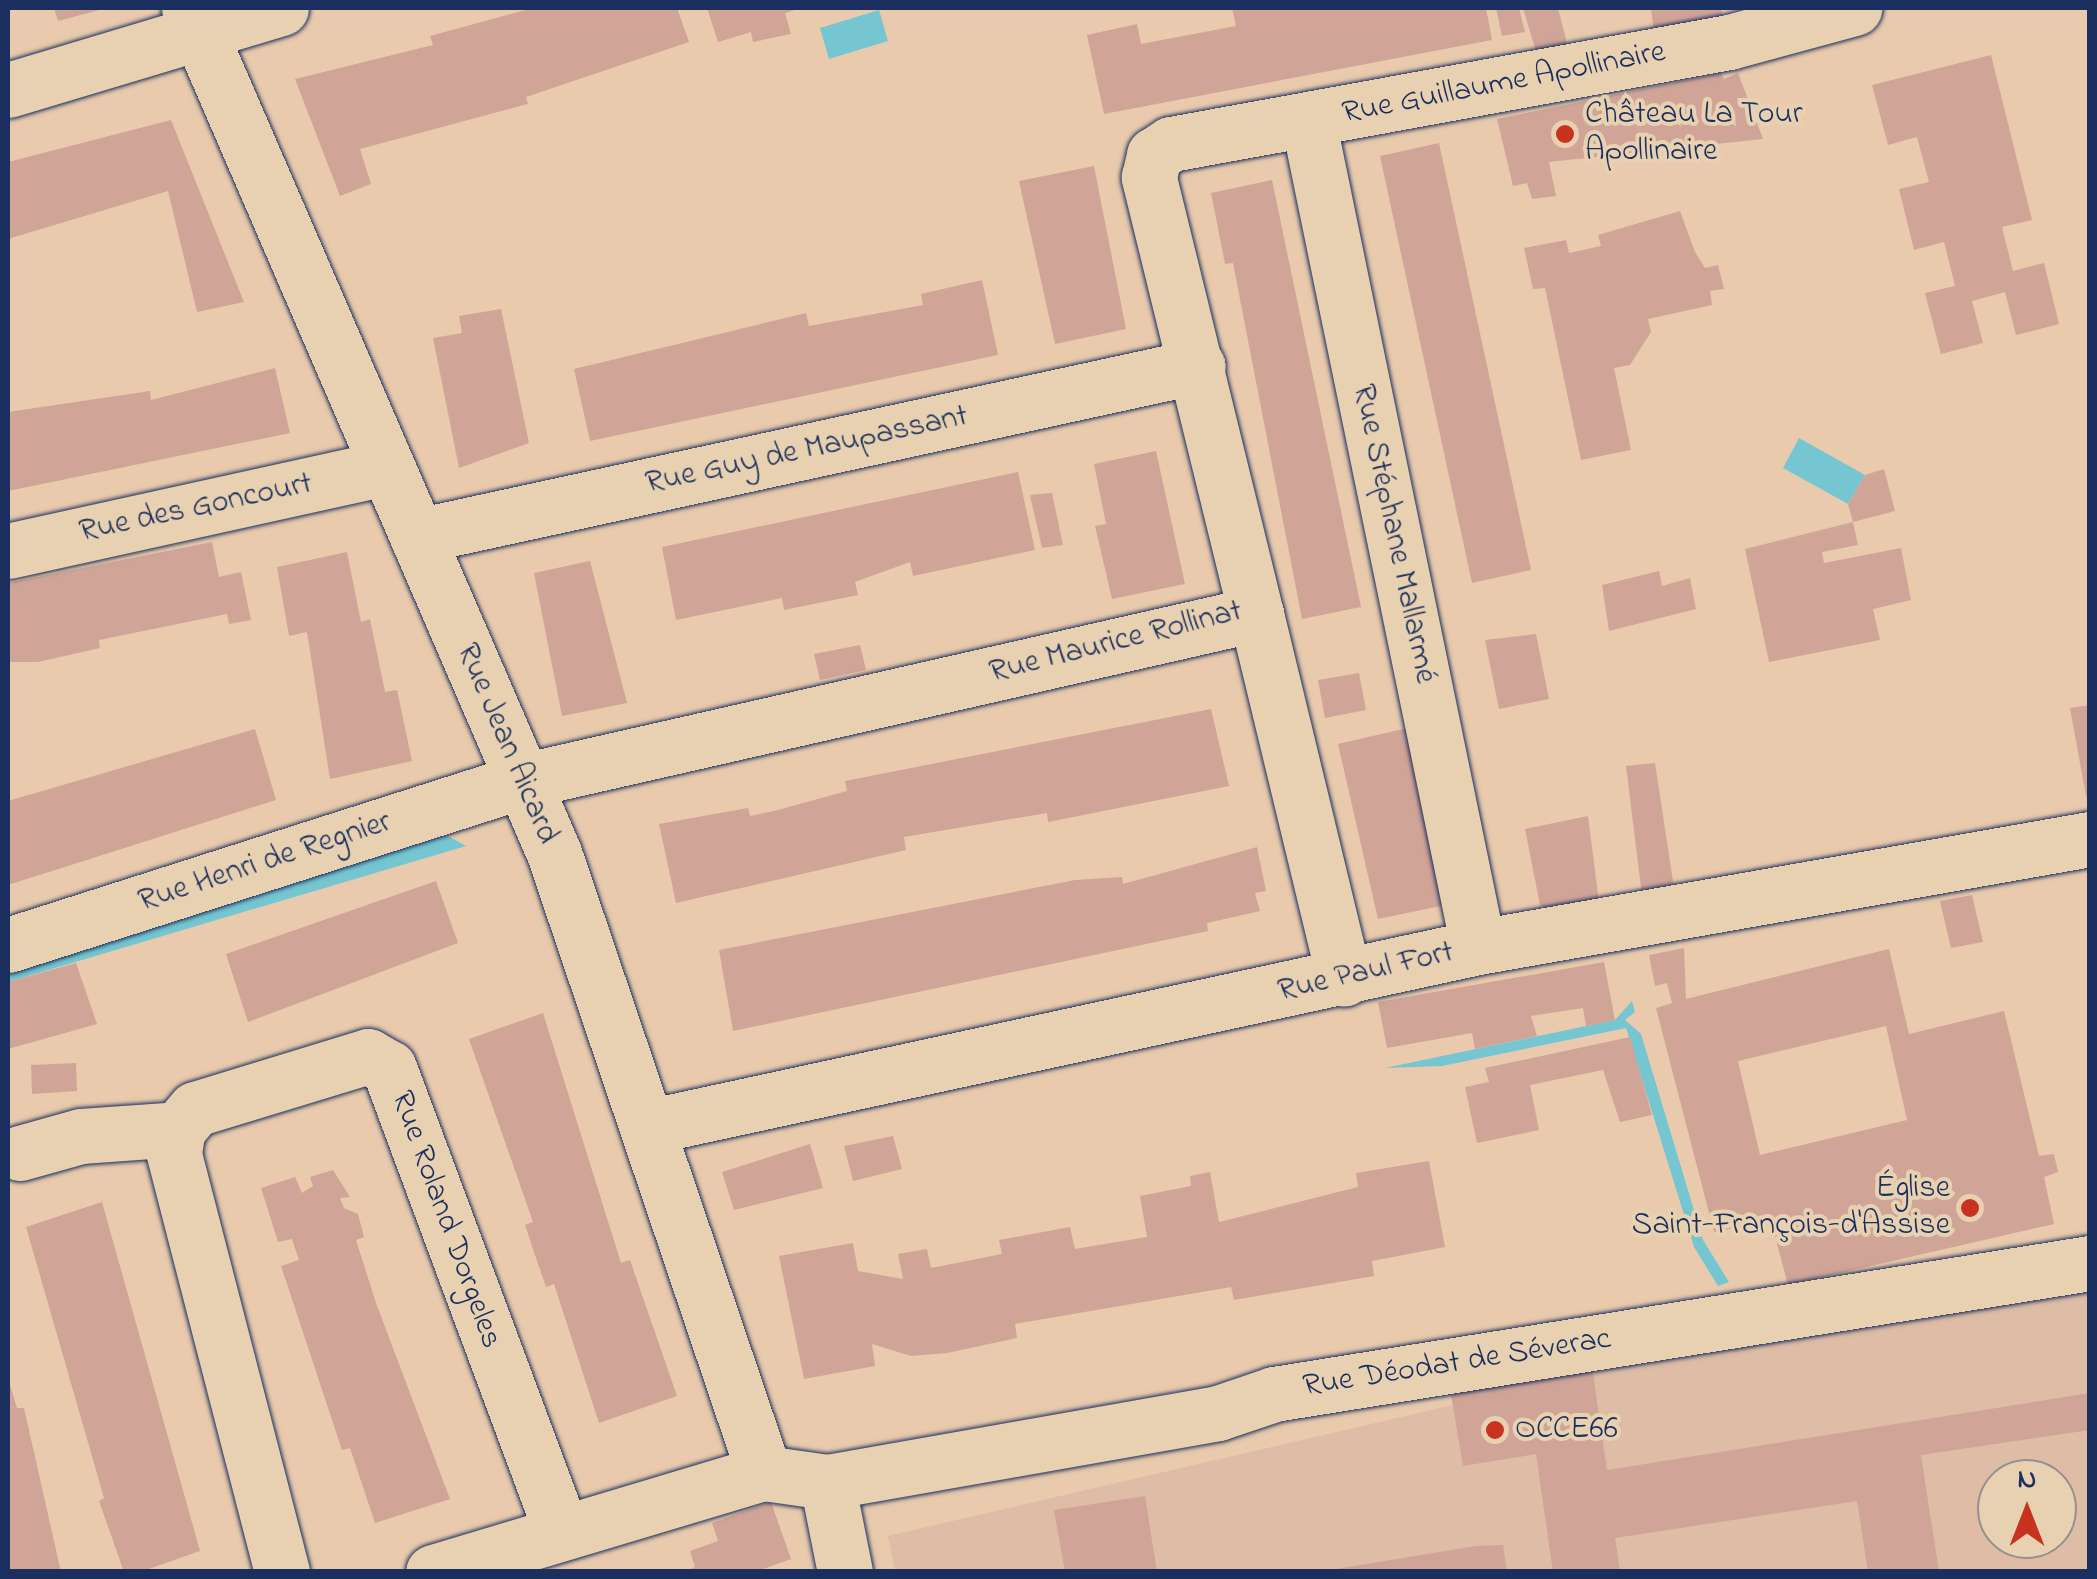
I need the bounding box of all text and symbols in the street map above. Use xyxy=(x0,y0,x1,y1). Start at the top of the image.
street label: Rue Guillaume Apollinaire xyxy=(1339,34,1669,134)
place label: Château La Tour Apollinaire xyxy=(1585,97,1803,172)
marker: Château La Tour Apollinaire xyxy=(1554,123,1576,145)
street label: Rue Stéphane Mallarmé xyxy=(1343,381,1443,687)
street label: Rue Guy de Maupassant xyxy=(642,398,972,504)
street label: Rue des Goncourt xyxy=(76,466,316,552)
street label: Rue Maurice Rollinat xyxy=(986,593,1246,693)
street label: Rue Jean Aicard xyxy=(446,638,566,850)
street label: Rue Henri de Regnier xyxy=(134,804,396,922)
street label: Rue Paul Fort xyxy=(1275,934,1457,1012)
street label: Rue Roland Dorgeles xyxy=(381,1086,509,1354)
place label: Église Saint-François-d'Assise xyxy=(1632,1171,1950,1246)
marker: Église Saint-François-d'Assise xyxy=(1959,1197,1981,1219)
street label: Rue Déodat de Séverac xyxy=(1300,1321,1614,1407)
place label: OCCE66 xyxy=(1515,1411,1618,1449)
marker: OCCE66 xyxy=(1484,1419,1506,1441)
north arrow xyxy=(1977,1459,2077,1559)
text: N xyxy=(2018,1460,2036,1501)

